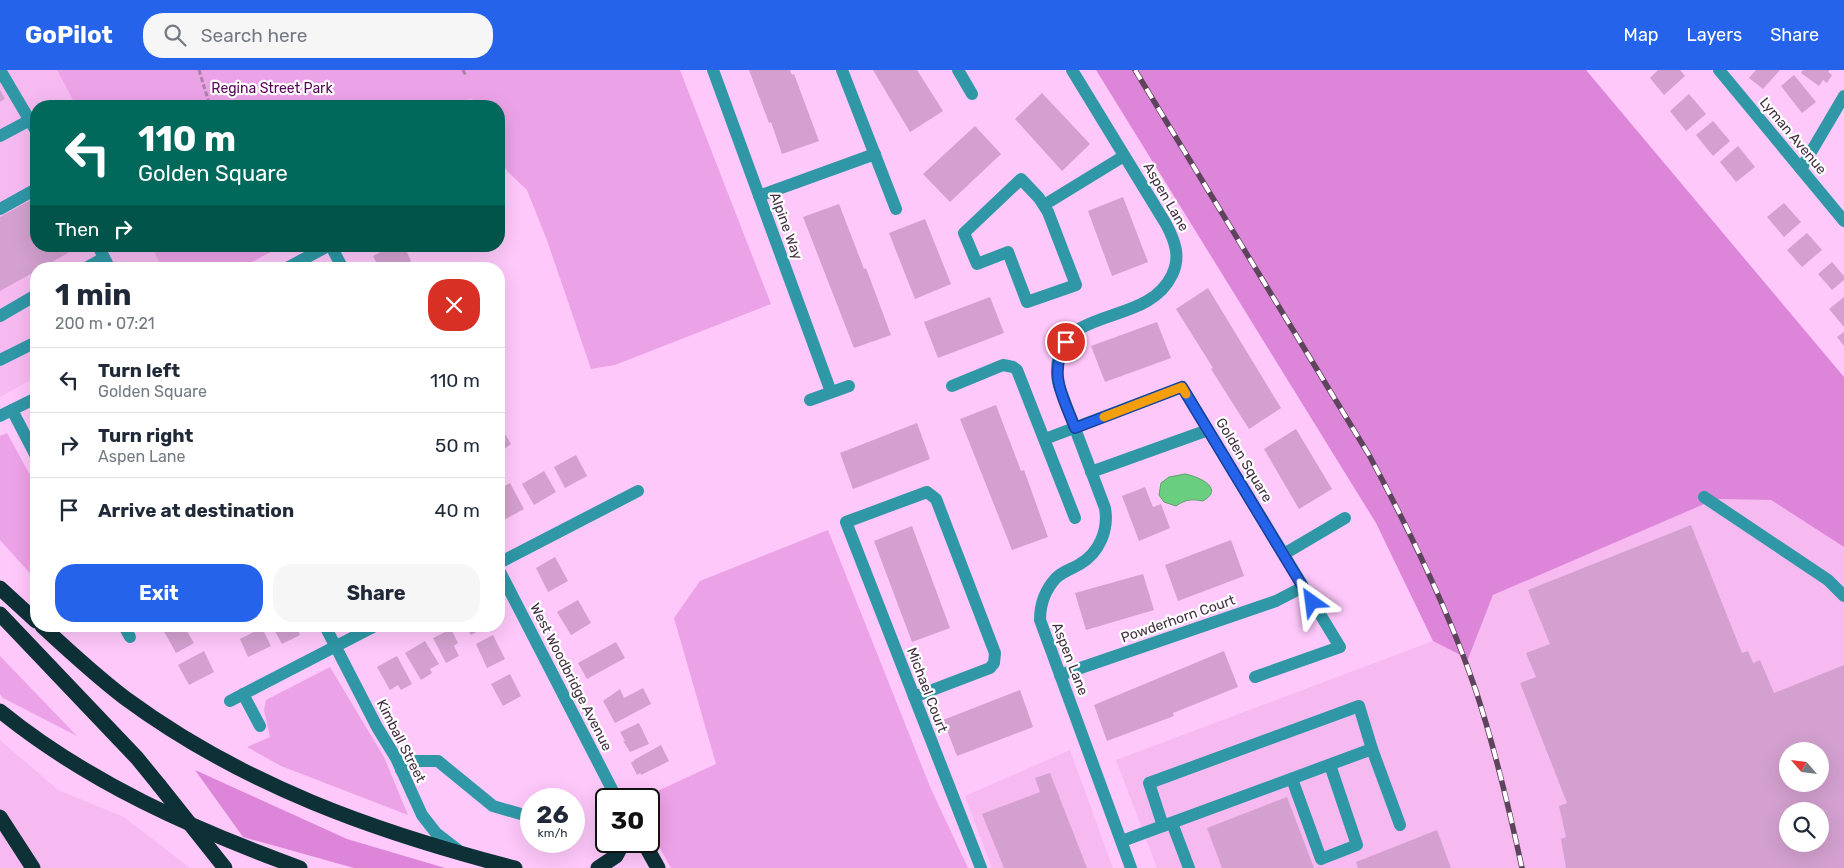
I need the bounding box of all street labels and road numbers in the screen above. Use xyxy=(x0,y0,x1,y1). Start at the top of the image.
street label: Lyman Avenue xyxy=(1756,94,1830,178)
street label: Aspen Lane xyxy=(1139,160,1193,235)
street label: Alpine Way xyxy=(766,190,806,262)
street label: Golden Square xyxy=(1212,415,1276,505)
street label: Powderhorn Court xyxy=(1119,591,1238,647)
street label: West Woodbridge Avenue xyxy=(526,600,616,754)
street label: Aspen Lane xyxy=(1048,620,1092,698)
street label: Michael Court xyxy=(903,645,951,735)
street label: Kimball Street xyxy=(373,697,429,786)

